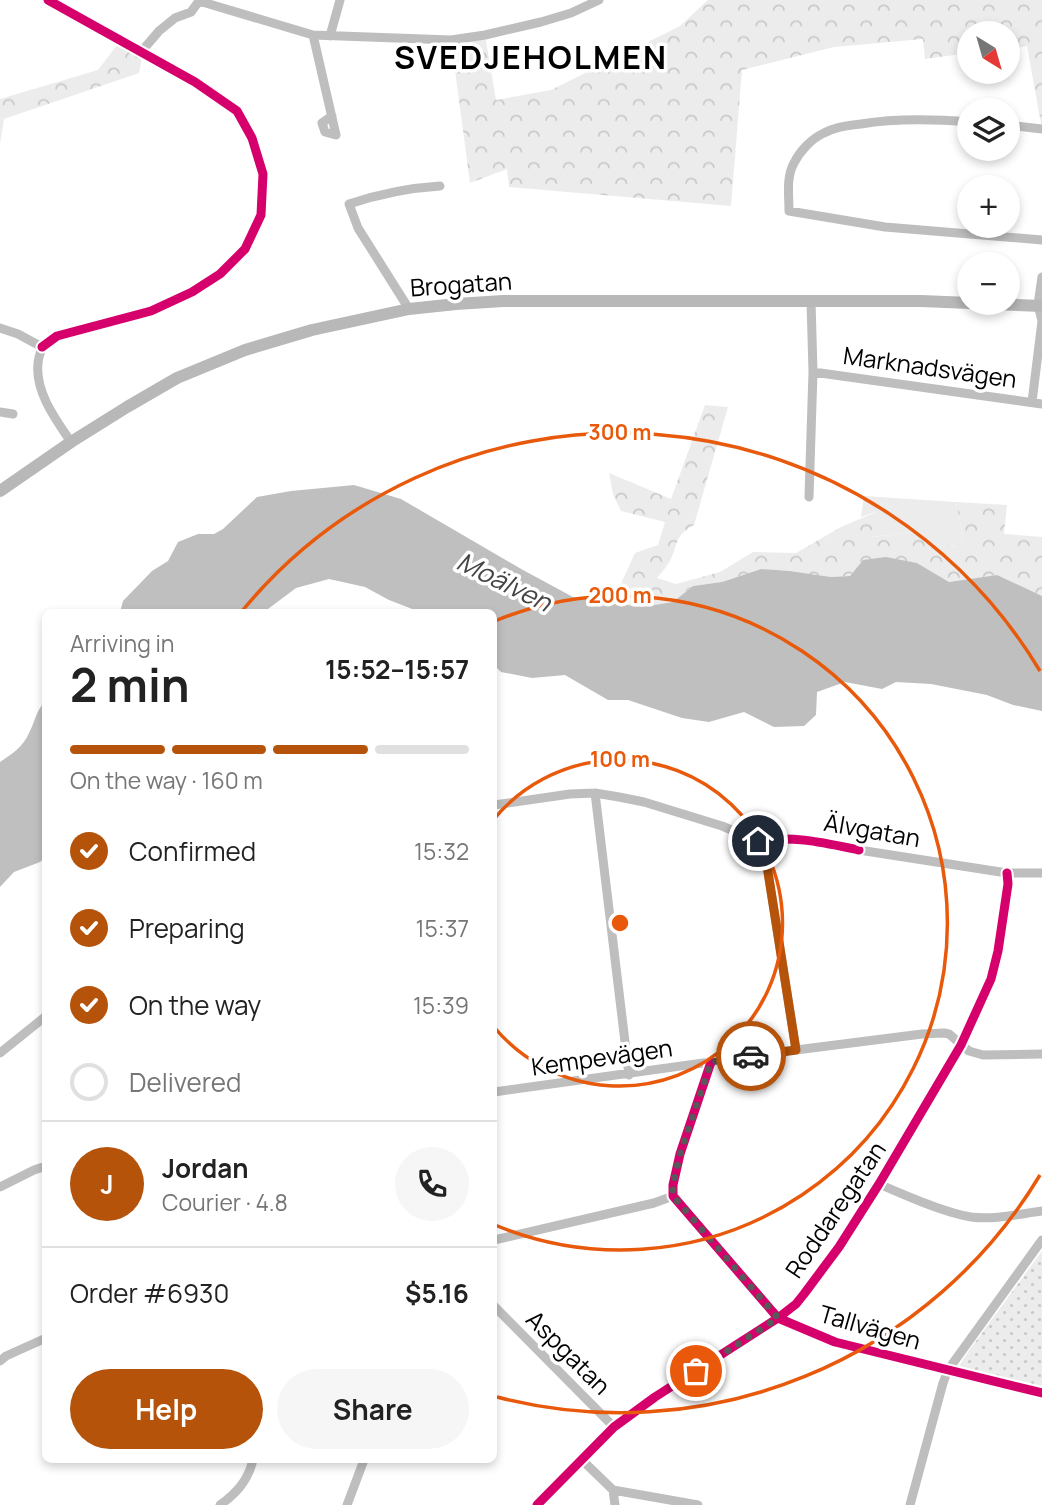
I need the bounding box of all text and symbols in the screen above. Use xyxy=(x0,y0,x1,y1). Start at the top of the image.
north arrow xyxy=(957,21,1020,84)
map controls xyxy=(957,21,1020,315)
district label: SVEDJEHOLMEN xyxy=(394,35,668,79)
button: layers xyxy=(957,98,1020,161)
button: + xyxy=(957,175,1020,238)
button: − xyxy=(957,252,1020,315)
street label: Brogatan xyxy=(409,263,513,304)
street label: Marknadsvägen xyxy=(841,338,1019,395)
text: 300 m xyxy=(589,418,651,446)
water label: Moälven xyxy=(451,543,559,620)
text: 200 m xyxy=(588,581,652,609)
text: Arriving in xyxy=(70,627,175,659)
text: 15:52–15:57 xyxy=(325,651,469,687)
text: 2 min xyxy=(70,653,190,716)
text: 100 m xyxy=(590,745,650,773)
text: On the way · 160 m xyxy=(70,764,263,796)
street label: Älvgatan xyxy=(822,805,923,854)
pin xyxy=(728,811,788,871)
icon: home xyxy=(739,822,777,860)
icon: check xyxy=(70,832,108,870)
text: Confirmed xyxy=(129,833,256,869)
text: 15:32 xyxy=(414,835,469,867)
icon: check xyxy=(70,909,108,947)
text: Preparing xyxy=(129,910,245,946)
centre of rings xyxy=(608,911,632,935)
text: 15:37 xyxy=(416,912,469,944)
icon: check xyxy=(70,986,108,1024)
text: On the way xyxy=(129,987,261,1023)
text: 15:39 xyxy=(413,989,469,1021)
courier xyxy=(716,1021,786,1091)
street label: Kempevägen xyxy=(529,1030,674,1083)
icon: car xyxy=(732,1037,770,1075)
text: Delivered xyxy=(129,1064,241,1100)
street label: Roddaregatan xyxy=(777,1134,893,1284)
button: phone xyxy=(395,1147,469,1221)
text: Jordan xyxy=(162,1150,248,1186)
text: J xyxy=(100,1166,114,1202)
text: Courier · 4.8 xyxy=(162,1186,288,1218)
text: Order #6930 xyxy=(70,1275,229,1311)
text: $5.16 xyxy=(405,1275,469,1311)
street label: Tallvägen xyxy=(816,1296,925,1357)
street label: Aspgatan xyxy=(520,1303,618,1401)
pin xyxy=(666,1341,726,1401)
icon: bag xyxy=(677,1352,715,1390)
button: Help xyxy=(70,1369,263,1449)
button: Share xyxy=(277,1369,469,1449)

